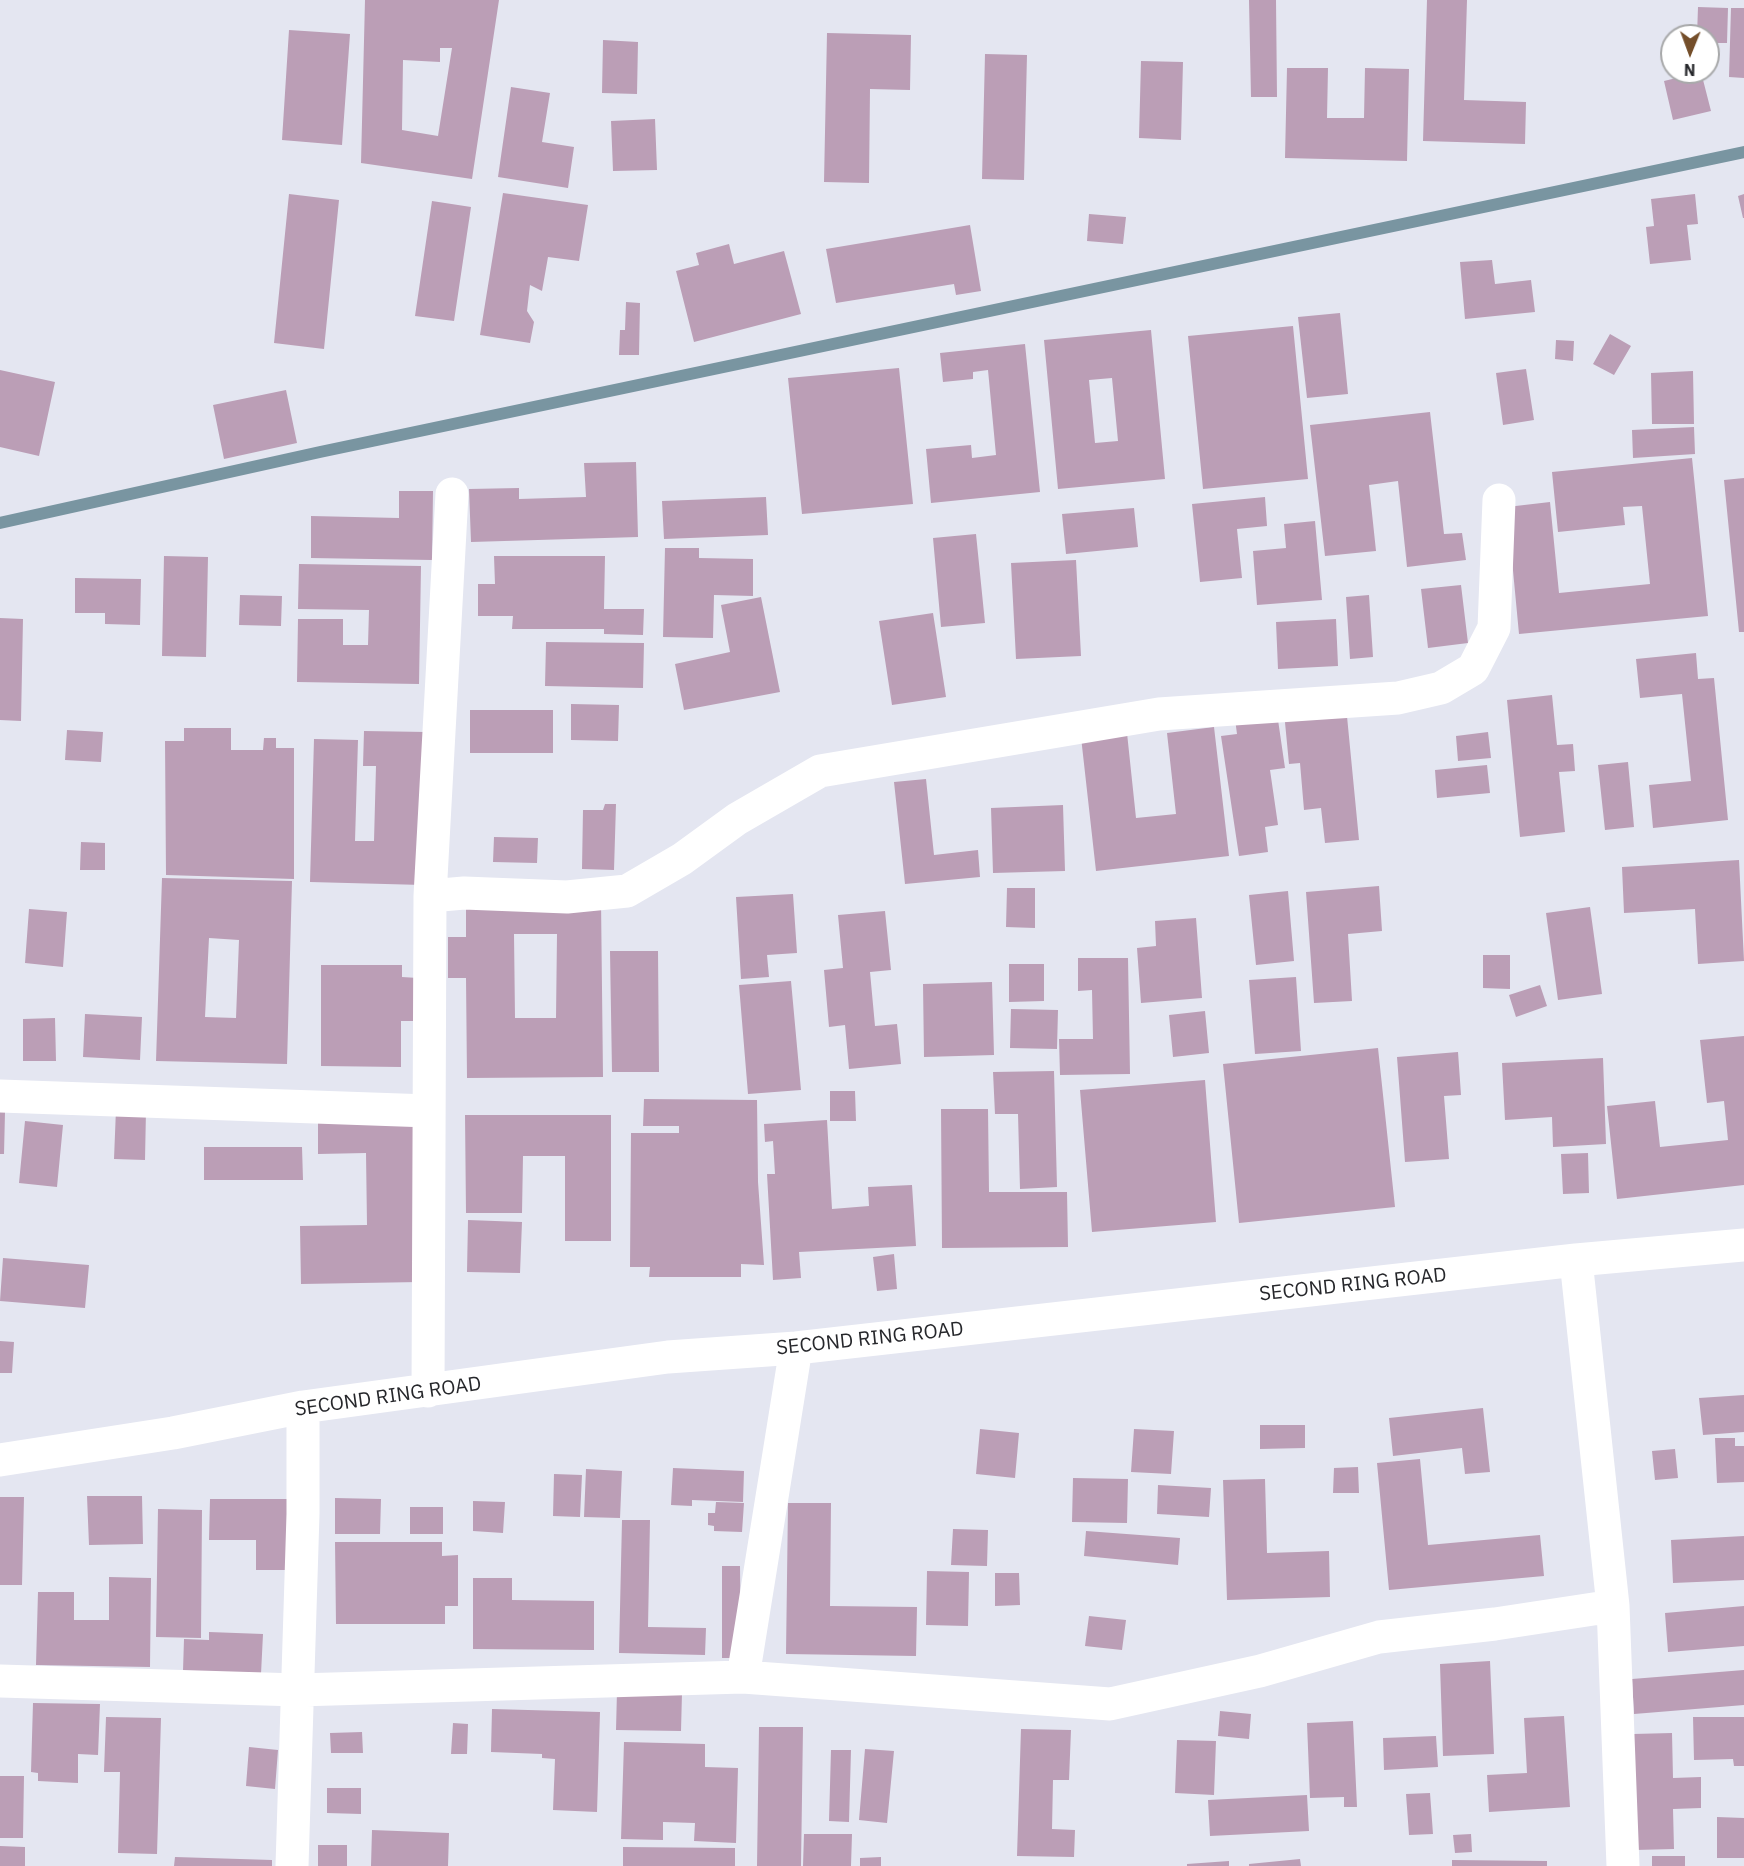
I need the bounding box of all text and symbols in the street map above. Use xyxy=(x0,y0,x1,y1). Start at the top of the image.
north arrow xyxy=(1660,24,1720,84)
text: N xyxy=(1684,60,1696,80)
street label: SECOND RING ROAD xyxy=(1258,1263,1448,1307)
street label: SECOND RING ROAD xyxy=(775,1317,965,1361)
street label: SECOND RING ROAD xyxy=(293,1372,483,1422)

